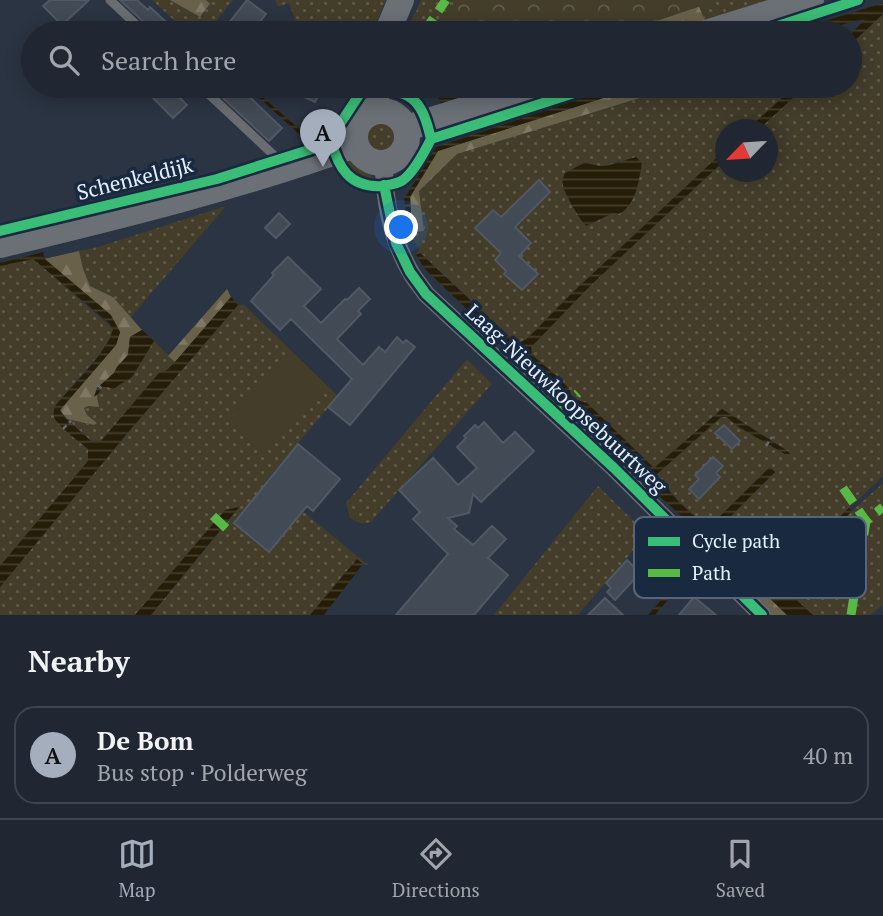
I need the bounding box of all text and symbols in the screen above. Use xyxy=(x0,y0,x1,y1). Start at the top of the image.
search box xyxy=(21,21,862,98)
icon: search xyxy=(45,41,83,79)
text: Search here xyxy=(101,43,236,77)
pin: A xyxy=(300,109,346,167)
north arrow xyxy=(715,119,778,182)
street label: Schenkeldijk xyxy=(74,150,196,206)
your location xyxy=(384,210,418,244)
street label: Laag-Nieuwkoopsebuurtweg xyxy=(460,297,674,500)
legend xyxy=(634,517,866,598)
text: Cycle path xyxy=(692,528,780,553)
text: Path xyxy=(692,560,731,585)
text: Nearby xyxy=(28,641,130,681)
text: De Bom xyxy=(97,723,193,757)
text: A xyxy=(45,740,61,771)
text: 40 m xyxy=(803,740,853,771)
text: Bus stop · Polderweg xyxy=(97,757,307,788)
tab: Map xyxy=(118,835,156,902)
tab: Directions xyxy=(392,835,480,902)
tab: Saved xyxy=(716,835,765,902)

